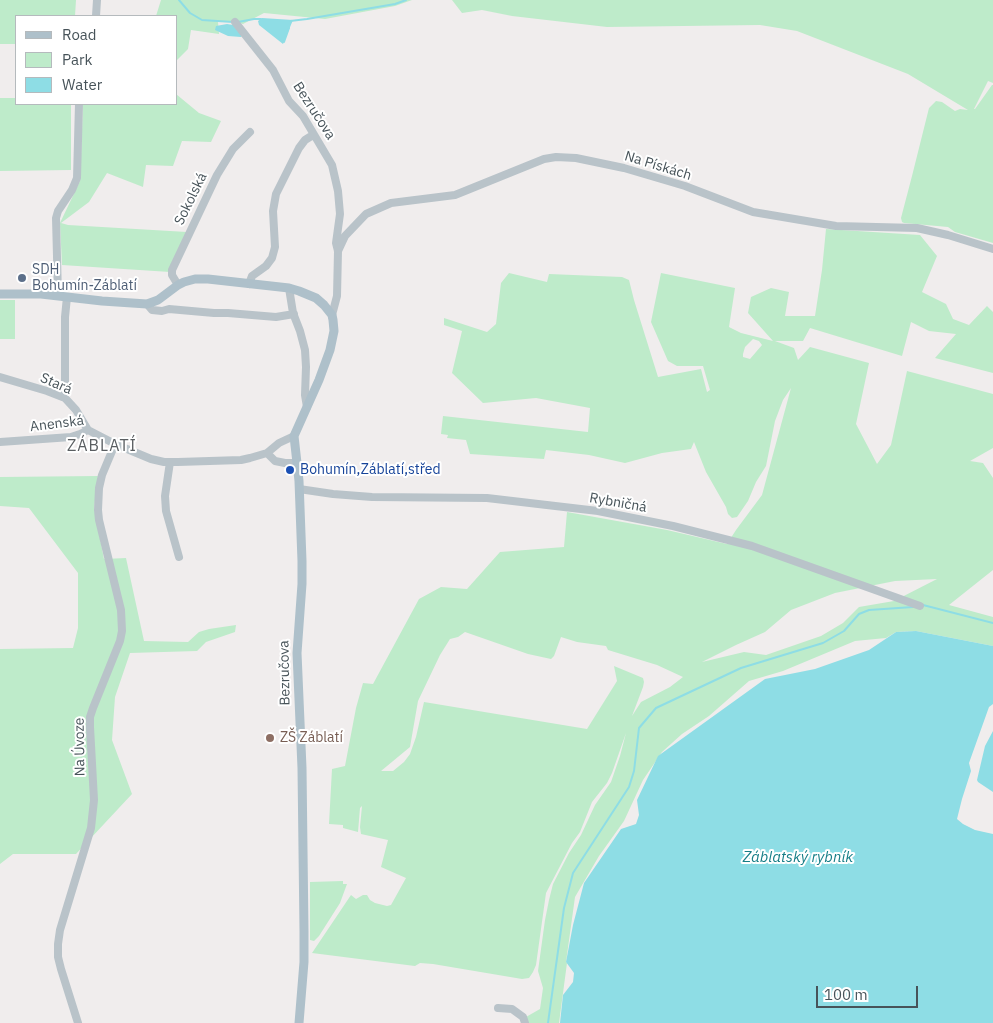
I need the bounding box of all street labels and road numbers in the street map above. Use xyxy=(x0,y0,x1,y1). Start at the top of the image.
street label: Bezručova xyxy=(289,79,339,143)
street label: Na Pískách xyxy=(622,148,694,184)
street label: Sokolská xyxy=(171,170,211,228)
street label: Stará xyxy=(37,370,75,398)
street label: Anenská xyxy=(29,412,85,436)
street label: Rybničná xyxy=(588,490,648,516)
street label: Bezručova xyxy=(276,640,294,706)
street label: Na Úvoze xyxy=(71,717,89,777)

